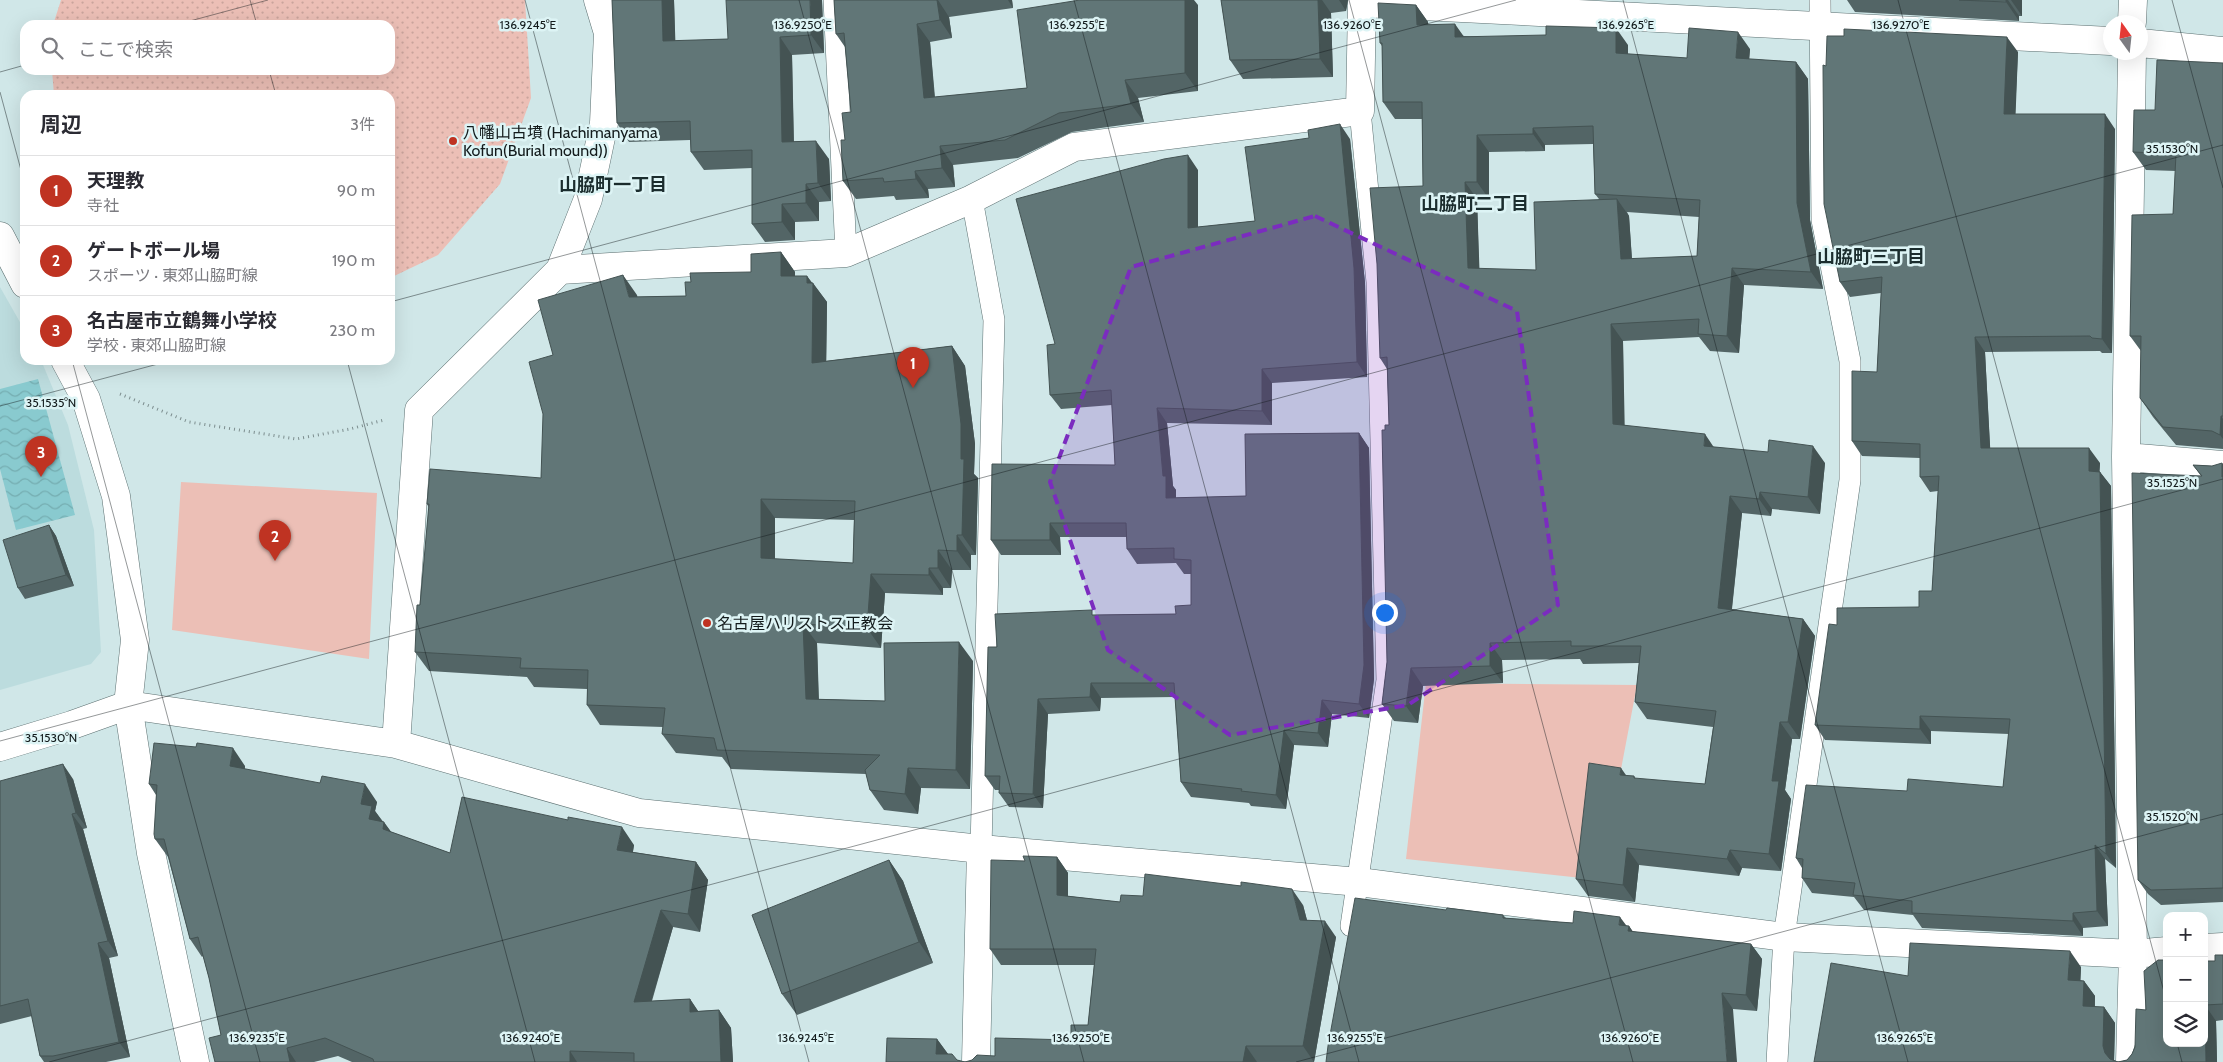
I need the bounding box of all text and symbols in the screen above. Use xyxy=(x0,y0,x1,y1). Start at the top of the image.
north arrow xyxy=(2103,15,2148,60)
text: 136.9245°E xyxy=(500,17,557,32)
text: 136.9250°E xyxy=(774,17,832,32)
text: 136.9255°E xyxy=(1049,17,1105,32)
text: 136.9260°E xyxy=(1323,17,1381,32)
text: 136.9265°E xyxy=(1598,17,1654,32)
text: 136.9270°E xyxy=(1872,17,1930,32)
search box xyxy=(20,20,395,75)
icon: search xyxy=(38,34,66,62)
text: ここで検索 xyxy=(78,38,173,61)
text: 周辺 xyxy=(40,112,82,137)
text: 3件 xyxy=(350,115,375,134)
place label: 八幡山古墳 (Hachimanyama Kofun(Burial mound)) xyxy=(463,123,658,160)
marker: 八幡山古墳 (Hachimanyama Kofun(Burial mound)) xyxy=(447,135,459,147)
text: 35.1530°N xyxy=(2146,141,2198,156)
text: 天理教 xyxy=(87,169,144,192)
district label: 山脇町一丁目 xyxy=(559,174,667,196)
text: 1 xyxy=(53,181,59,200)
text: 90 m xyxy=(337,181,375,200)
district label: 山脇町二丁目 xyxy=(1421,193,1529,215)
text: 寺社 xyxy=(87,196,119,215)
text: ゲートボール場 xyxy=(87,239,220,262)
district label: 山脇町三丁目 xyxy=(1817,246,1925,268)
text: 2 xyxy=(52,251,60,270)
text: 190 m xyxy=(332,251,375,270)
text: スポーツ · 東郊山脇町線 xyxy=(87,266,258,285)
text: 名古屋市立鶴舞小学校 xyxy=(87,309,277,332)
text: 3 xyxy=(52,321,60,340)
text: 230 m xyxy=(329,321,375,340)
text: 学校 · 東郊山脇町線 xyxy=(87,336,226,355)
pin: 1 xyxy=(897,347,929,388)
text: 35.1535°N xyxy=(26,395,76,410)
pin: 3 xyxy=(25,436,57,477)
text: 35.1525°N xyxy=(2147,475,2197,490)
pin: 2 xyxy=(259,520,291,561)
your location xyxy=(1372,600,1398,626)
place label: 名古屋ハリストス正教会 xyxy=(717,614,893,633)
marker: 名古屋ハリストス正教会 xyxy=(701,617,713,629)
text: 35.1530°N xyxy=(25,730,77,745)
text: 35.1520°N xyxy=(2146,809,2198,824)
map controls xyxy=(2163,912,2208,1047)
button: + xyxy=(2163,912,2208,957)
button: − xyxy=(2163,957,2208,1002)
button: layers xyxy=(2163,1002,2208,1047)
text: 136.9235°E xyxy=(229,1030,285,1045)
text: 136.9240°E xyxy=(502,1030,560,1045)
text: 136.9245°E xyxy=(778,1030,835,1045)
text: 136.9250°E xyxy=(1052,1030,1110,1045)
text: 136.9255°E xyxy=(1327,1030,1383,1045)
text: 136.9260°E xyxy=(1601,1030,1659,1045)
text: 136.9265°E xyxy=(1877,1030,1933,1045)

